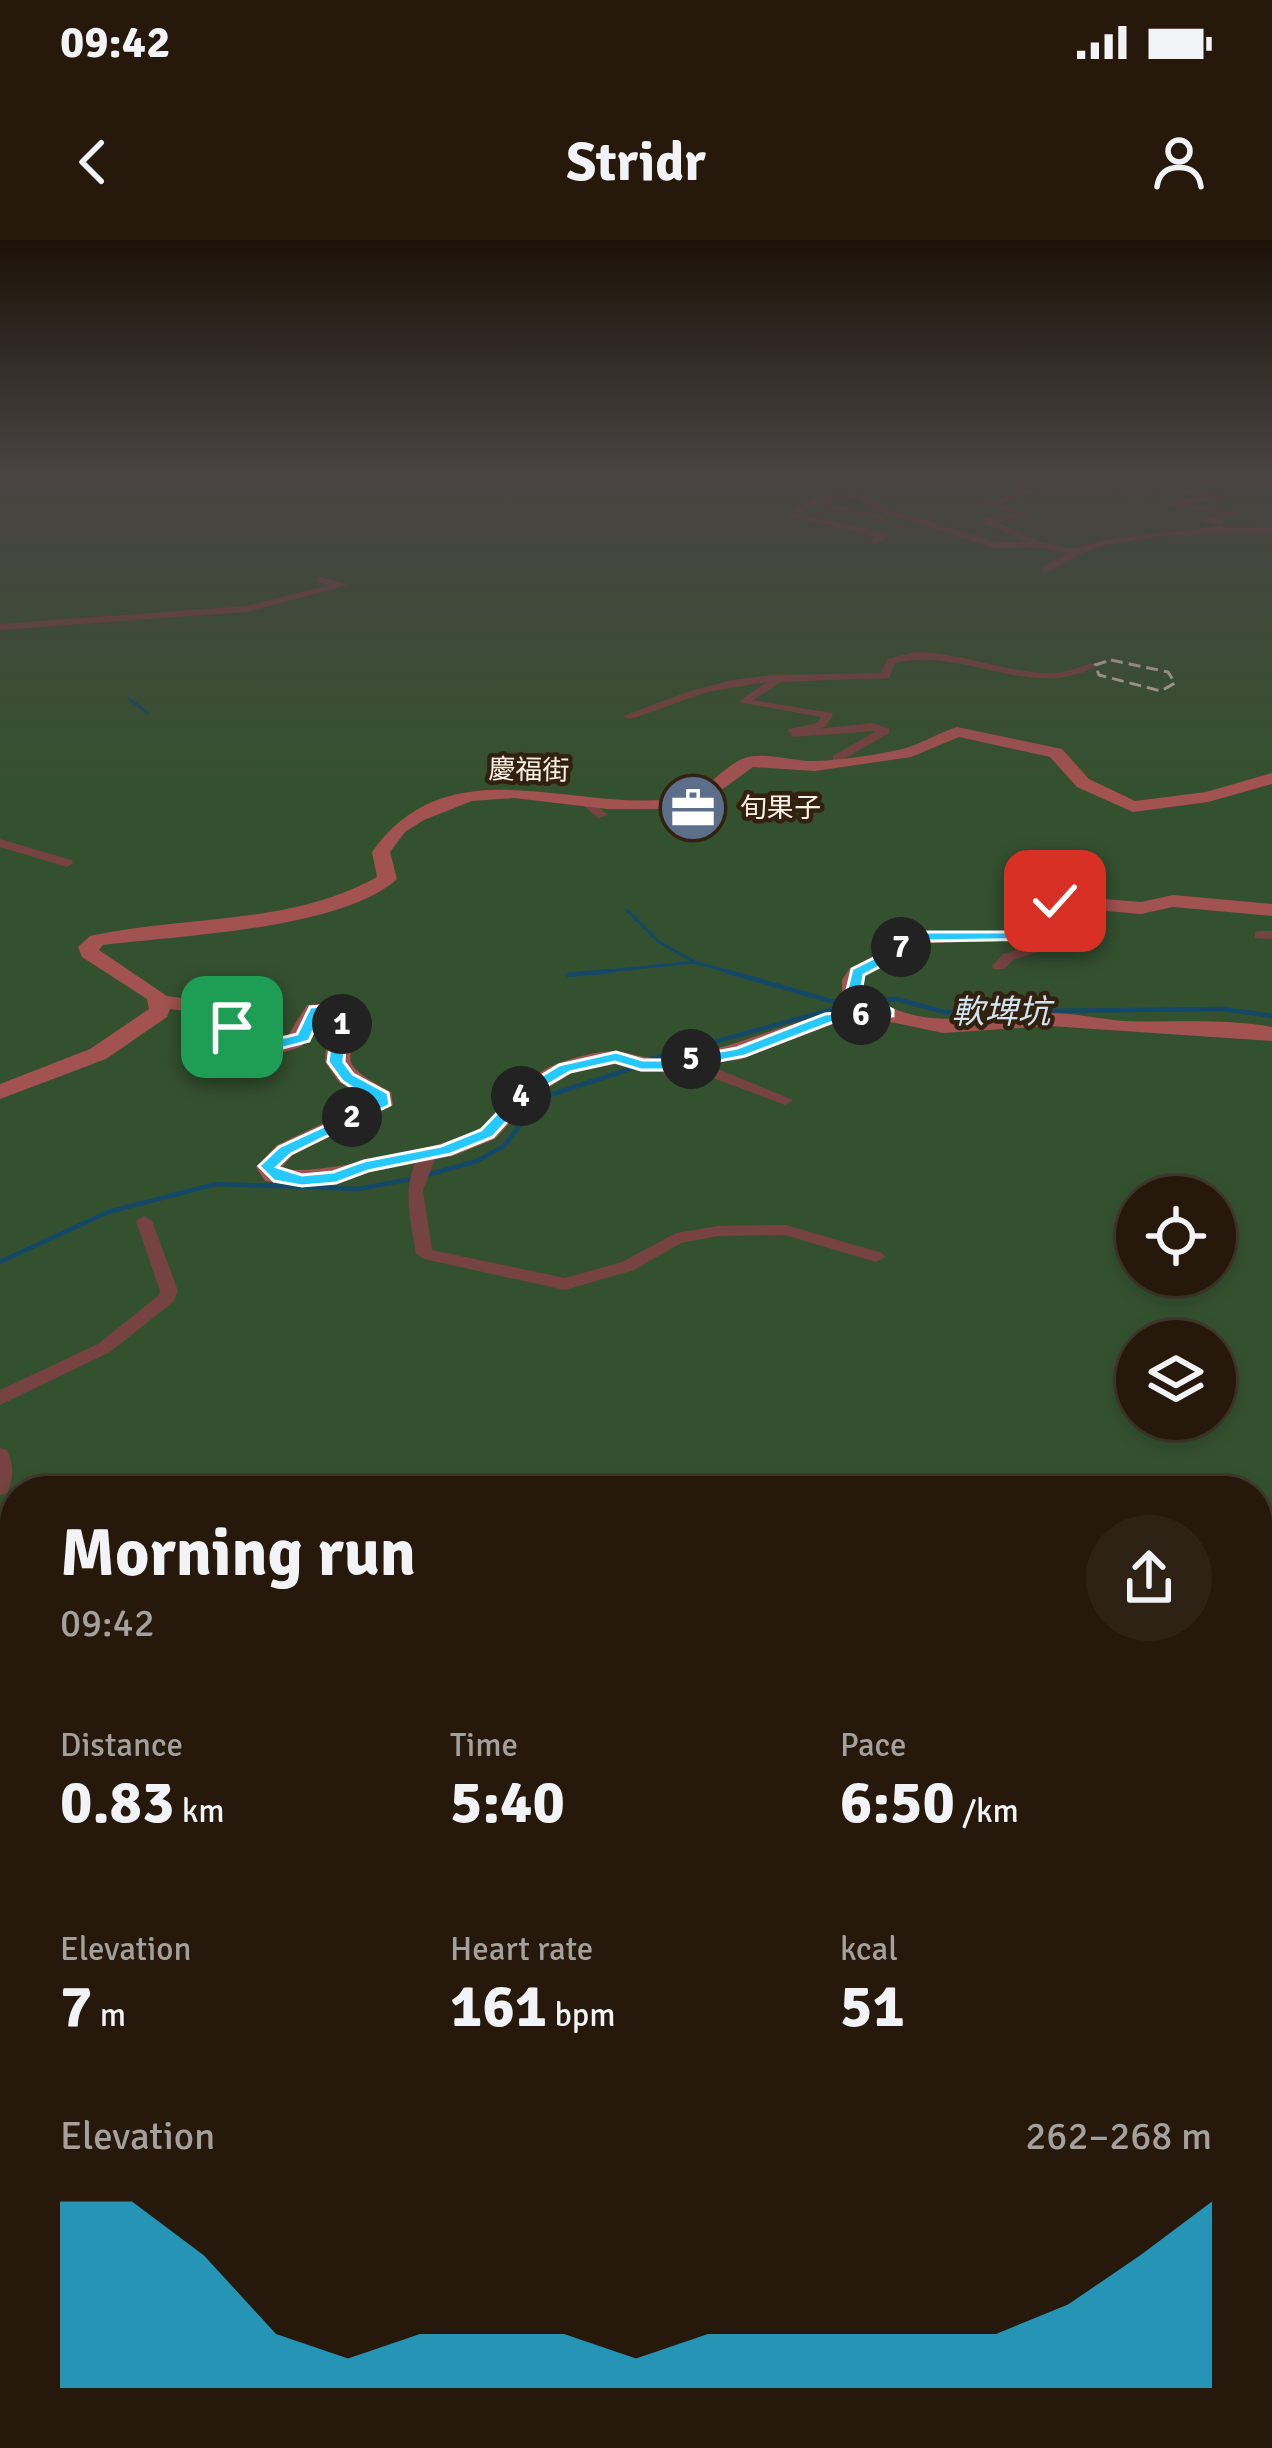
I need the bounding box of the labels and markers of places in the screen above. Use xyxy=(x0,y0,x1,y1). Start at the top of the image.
office icon: 旬果子 xyxy=(658,773,728,843)
place label: 旬果子 xyxy=(740,792,821,825)
pin xyxy=(1004,850,1106,952)
pin: 7 xyxy=(871,917,931,977)
pin xyxy=(181,976,283,1078)
pin: 6 xyxy=(831,985,891,1045)
pin: 1 xyxy=(312,994,372,1054)
pin: 5 xyxy=(661,1029,721,1089)
pin: 4 xyxy=(491,1066,551,1126)
pin: 2 xyxy=(322,1087,382,1147)

